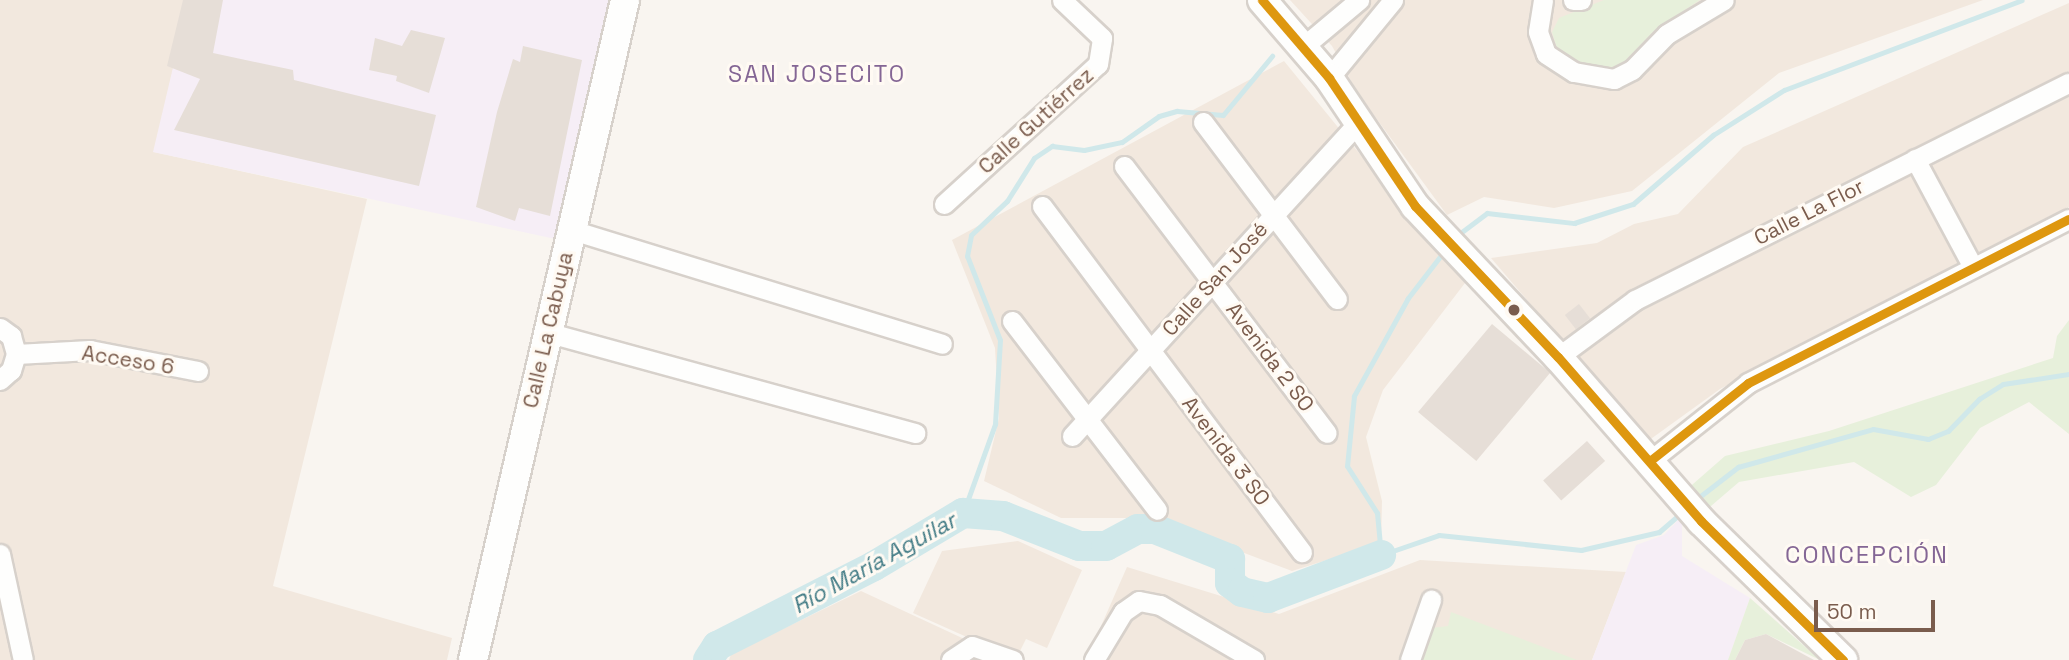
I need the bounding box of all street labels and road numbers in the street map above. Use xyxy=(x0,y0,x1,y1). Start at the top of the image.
street label: Calle Gutiérrez xyxy=(973,63,1099,179)
street label: Calle La Flor xyxy=(1750,174,1868,250)
street label: Calle San José xyxy=(1157,217,1273,341)
street label: Calle La Cabuya xyxy=(518,249,578,411)
street label: Avenida 2 SO xyxy=(1221,297,1319,417)
street label: Acceso 6 xyxy=(80,340,176,380)
street label: Avenida 3 SO xyxy=(1177,391,1275,511)

